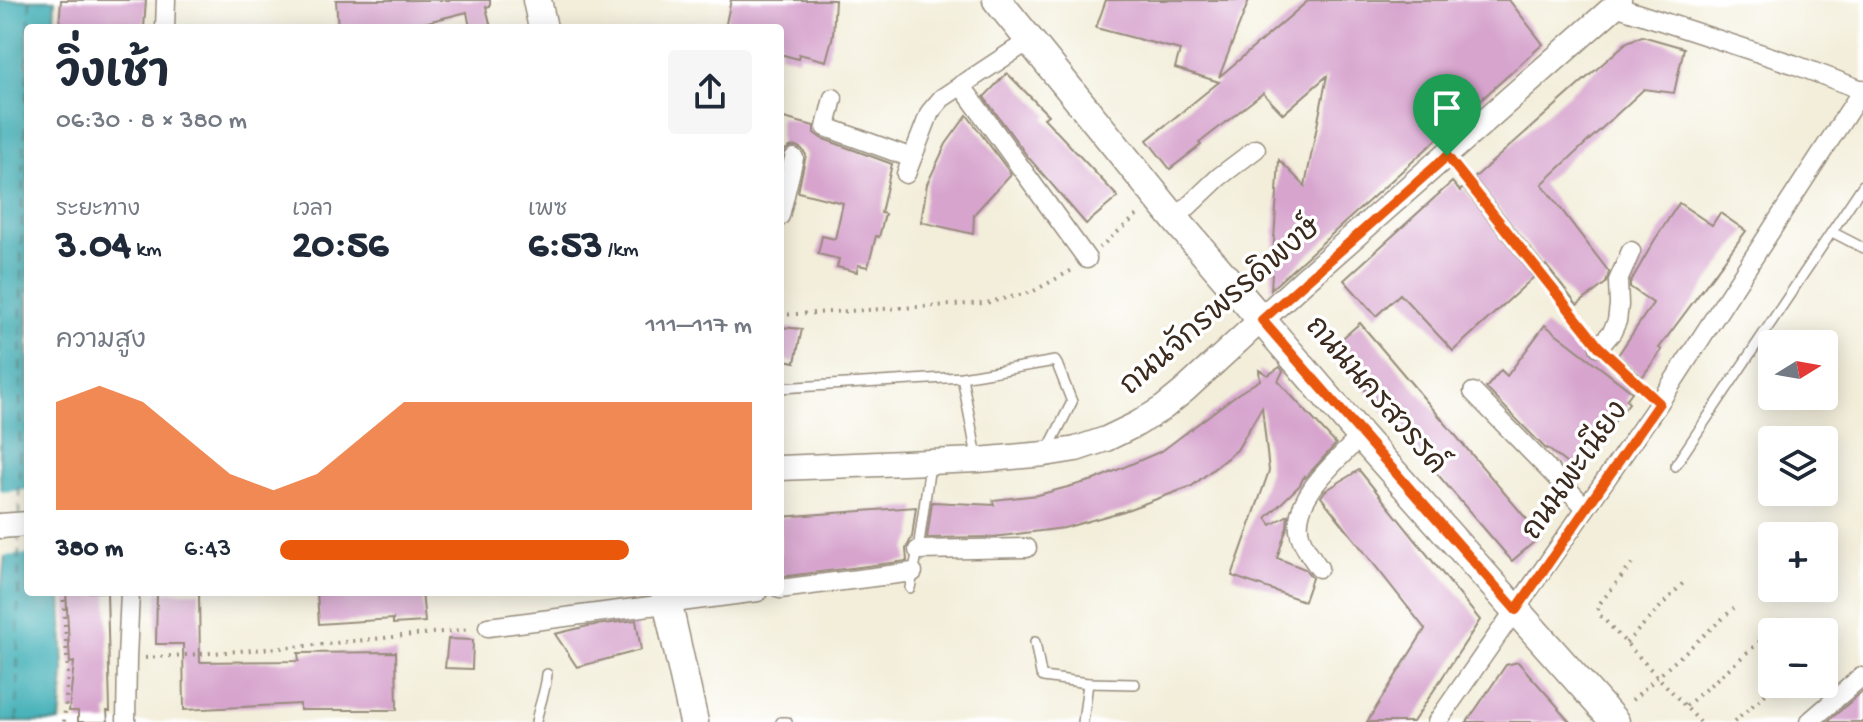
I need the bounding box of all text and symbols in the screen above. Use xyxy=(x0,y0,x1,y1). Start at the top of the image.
button: share xyxy=(668,50,752,134)
text: วิ่งเช้า xyxy=(56,51,169,103)
pin xyxy=(1413,74,1481,156)
icon: arrive xyxy=(1425,86,1469,130)
text: 06:30 · 8 × 380 m xyxy=(56,107,247,138)
text: ระยะทาง xyxy=(56,198,140,224)
text: เวลา xyxy=(292,198,333,224)
text: เพซ xyxy=(528,198,567,224)
street label: ถนนจักรพรรดิพงษ์ xyxy=(1110,206,1330,405)
text: 3.04 xyxy=(56,224,131,271)
text: 20:56 xyxy=(292,224,388,271)
text: 6:53 xyxy=(528,224,603,271)
text: km xyxy=(131,238,162,264)
text: /km xyxy=(603,238,639,264)
street label: ถนนนครสวรรค์ xyxy=(1296,306,1457,483)
text: 111–117 m xyxy=(645,312,752,343)
text: ความสูง xyxy=(56,327,146,358)
north arrow xyxy=(1758,330,1838,410)
map controls xyxy=(1758,330,1838,698)
street label: ถนนพะเนียง xyxy=(1511,392,1638,548)
button: layers xyxy=(1758,426,1838,506)
button: + xyxy=(1758,522,1838,602)
text: 380 m xyxy=(56,535,123,566)
text: 6:43 xyxy=(184,535,231,566)
button: − xyxy=(1758,618,1838,698)

